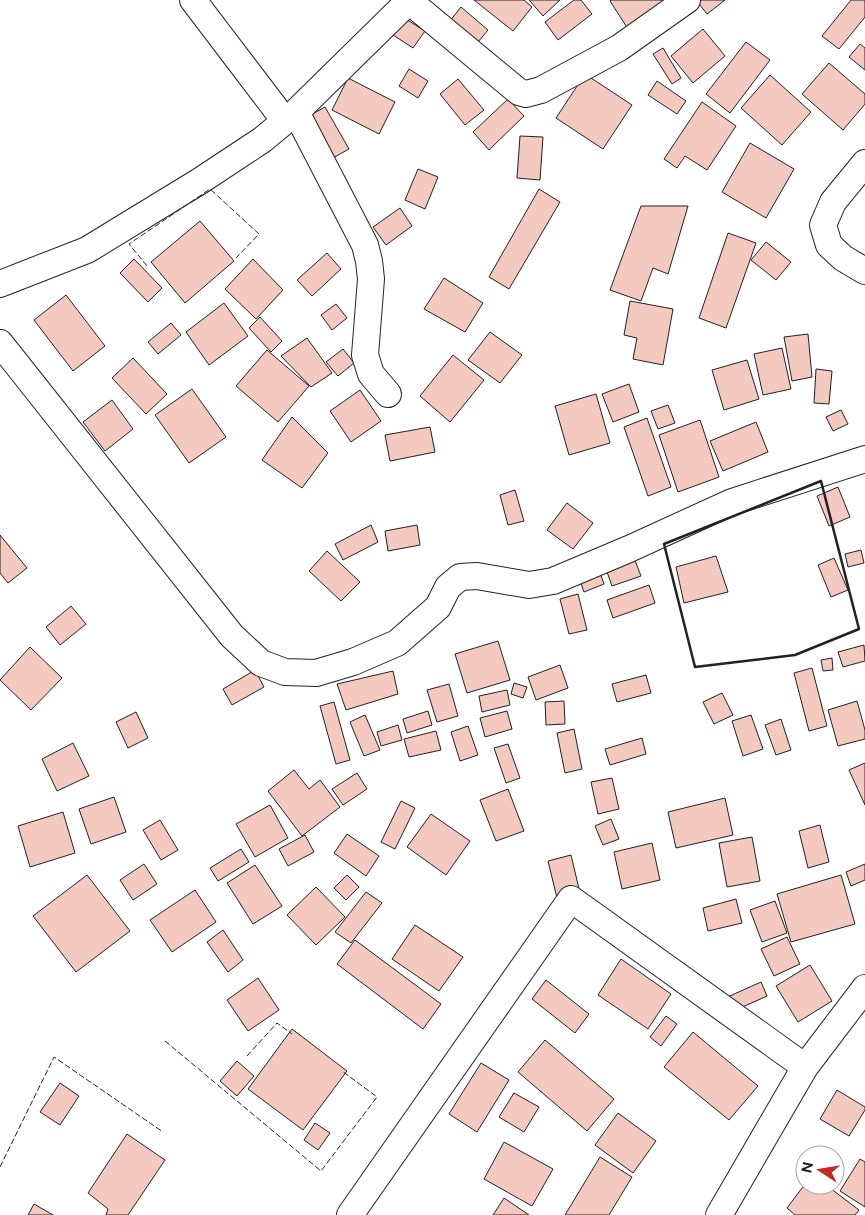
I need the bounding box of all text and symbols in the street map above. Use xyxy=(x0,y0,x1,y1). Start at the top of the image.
north arrow xyxy=(795,1145,845,1195)
text: N xyxy=(798,1160,816,1174)

